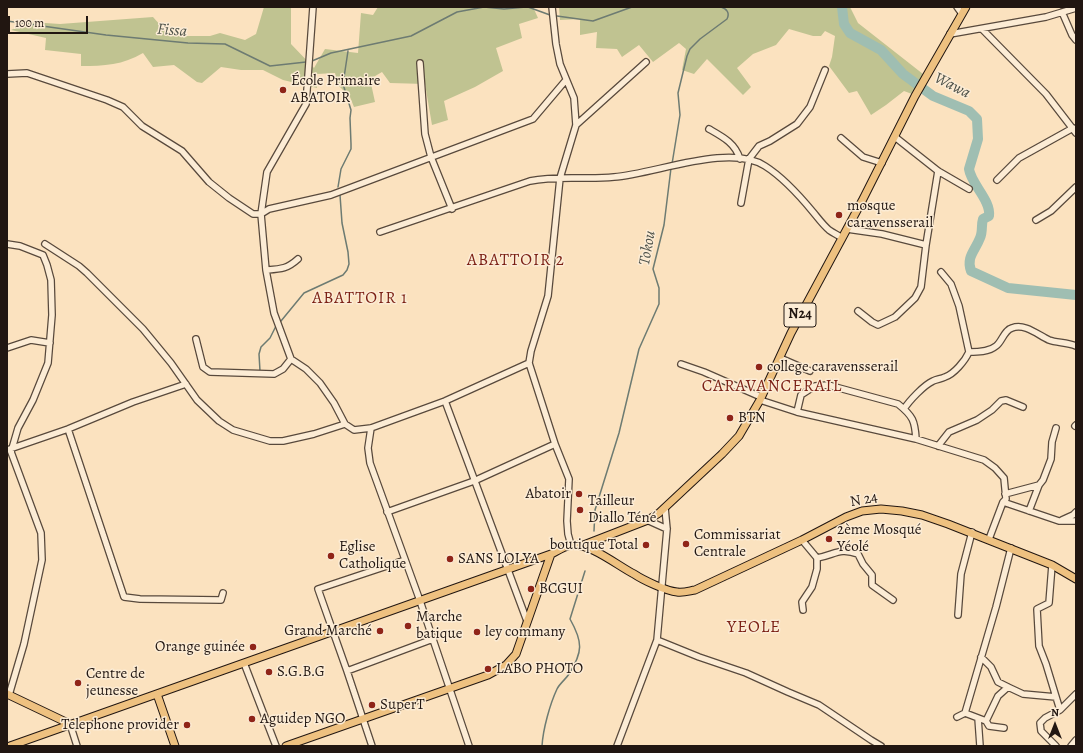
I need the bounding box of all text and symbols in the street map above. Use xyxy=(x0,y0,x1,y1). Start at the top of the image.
scale bar xyxy=(10,8,90,34)
text: 100 m xyxy=(15,15,44,31)
water label: Fissa xyxy=(156,20,188,42)
water label: Wawa xyxy=(931,69,973,103)
place label: École Primaire ABATOIR xyxy=(291,72,381,107)
marker: École Primaire ABATOIR xyxy=(278,85,288,95)
place label: mosque caravensserail xyxy=(847,197,933,232)
marker: mosque caravensserail xyxy=(834,210,844,220)
water label: Tokou xyxy=(636,229,660,267)
district label: ABATTOIR 2 xyxy=(467,251,565,271)
district label: ABATTOIR 1 xyxy=(312,289,408,309)
road number: N24 xyxy=(784,303,816,327)
place label: college caravensserail xyxy=(767,358,898,376)
marker: college caravensserail xyxy=(754,362,764,372)
district label: CARAVANCERAIL xyxy=(702,377,842,397)
place label: BTN xyxy=(738,409,766,427)
marker: BTN xyxy=(725,413,735,423)
place label: Abatoir xyxy=(526,485,571,503)
marker: Abatoir xyxy=(574,489,584,499)
street label: N 24 xyxy=(849,489,879,511)
place label: Tailleur Diallo Téné xyxy=(588,492,656,527)
marker: Tailleur Diallo Téné xyxy=(575,505,585,515)
place label: 2ème Mosqué Yéolé xyxy=(837,521,921,556)
place label: Commissariat Centrale xyxy=(694,526,781,561)
marker: 2ème Mosqué Yéolé xyxy=(824,534,834,544)
place label: boutique Total xyxy=(550,536,638,554)
place label: Eglise Catholique xyxy=(339,538,406,573)
marker: Commissariat Centrale xyxy=(681,539,691,549)
marker: boutique Total xyxy=(641,540,651,550)
place label: SANS LOI YA xyxy=(458,550,539,568)
marker: Eglise Catholique xyxy=(326,551,336,561)
marker: SANS LOI YA xyxy=(445,554,455,564)
place label: BCGUI xyxy=(539,580,583,598)
marker: BCGUI xyxy=(526,584,536,594)
place label: Marche batique xyxy=(416,608,462,643)
district label: YEOLE xyxy=(727,618,781,638)
marker: Marche batique xyxy=(403,621,413,631)
place label: Grand Marché xyxy=(284,622,372,640)
place label: ley commany xyxy=(485,623,565,641)
marker: Grand Marché xyxy=(375,626,385,636)
marker: ley commany xyxy=(472,627,482,637)
place label: Orange guinée xyxy=(155,638,245,656)
marker: Orange guinée xyxy=(248,642,258,652)
place label: LABO PHOTO xyxy=(496,660,583,678)
place label: S.G.B.G xyxy=(277,663,325,681)
marker: LABO PHOTO xyxy=(483,664,493,674)
place label: Centre de jeunesse xyxy=(86,665,145,700)
marker: S.G.B.G xyxy=(264,667,274,677)
marker: Centre de jeunesse xyxy=(73,678,83,688)
place label: SuperT xyxy=(380,696,425,714)
marker: SuperT xyxy=(367,700,377,710)
north arrow xyxy=(1035,705,1075,745)
text: N xyxy=(1051,705,1059,720)
place label: Aguidep NGO xyxy=(260,710,345,728)
marker: Aguidep NGO xyxy=(247,714,257,724)
place label: Telephone provider xyxy=(61,716,179,734)
marker: Telephone provider xyxy=(182,720,192,730)

